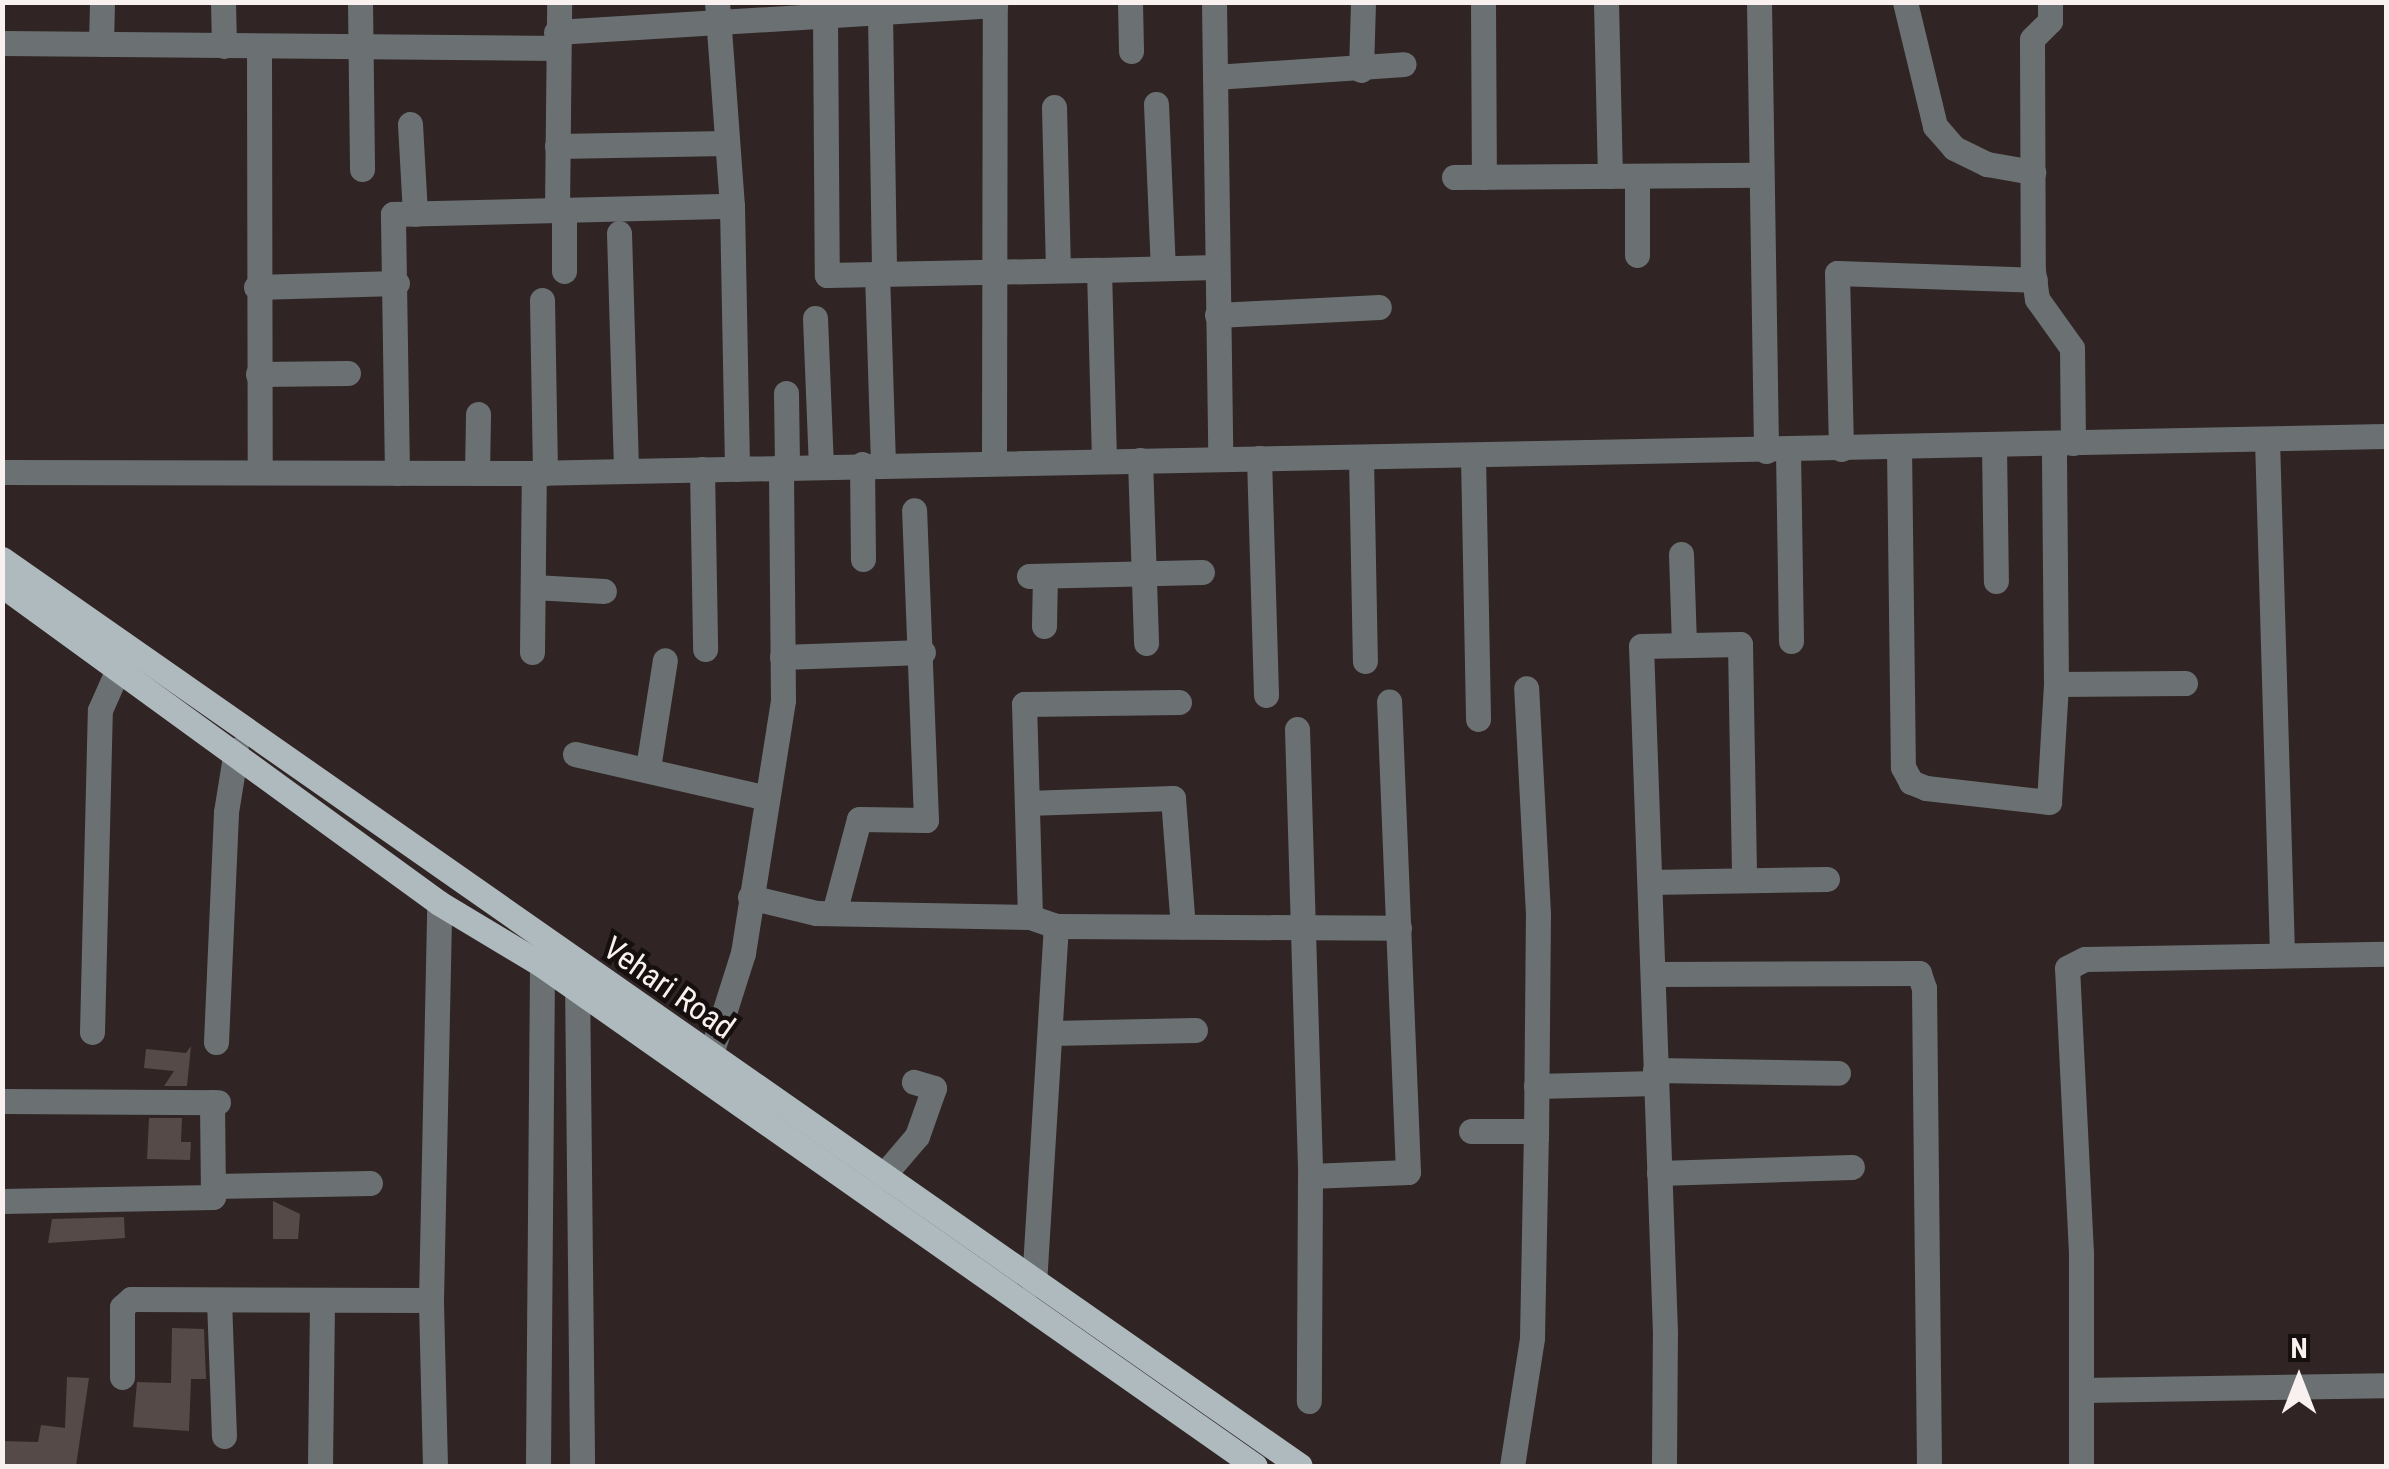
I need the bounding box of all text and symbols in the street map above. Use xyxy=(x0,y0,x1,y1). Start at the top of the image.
street label: Vehari Road xyxy=(596,929,742,1047)
north arrow xyxy=(2249,1329,2349,1429)
text: N xyxy=(2290,1332,2308,1365)

